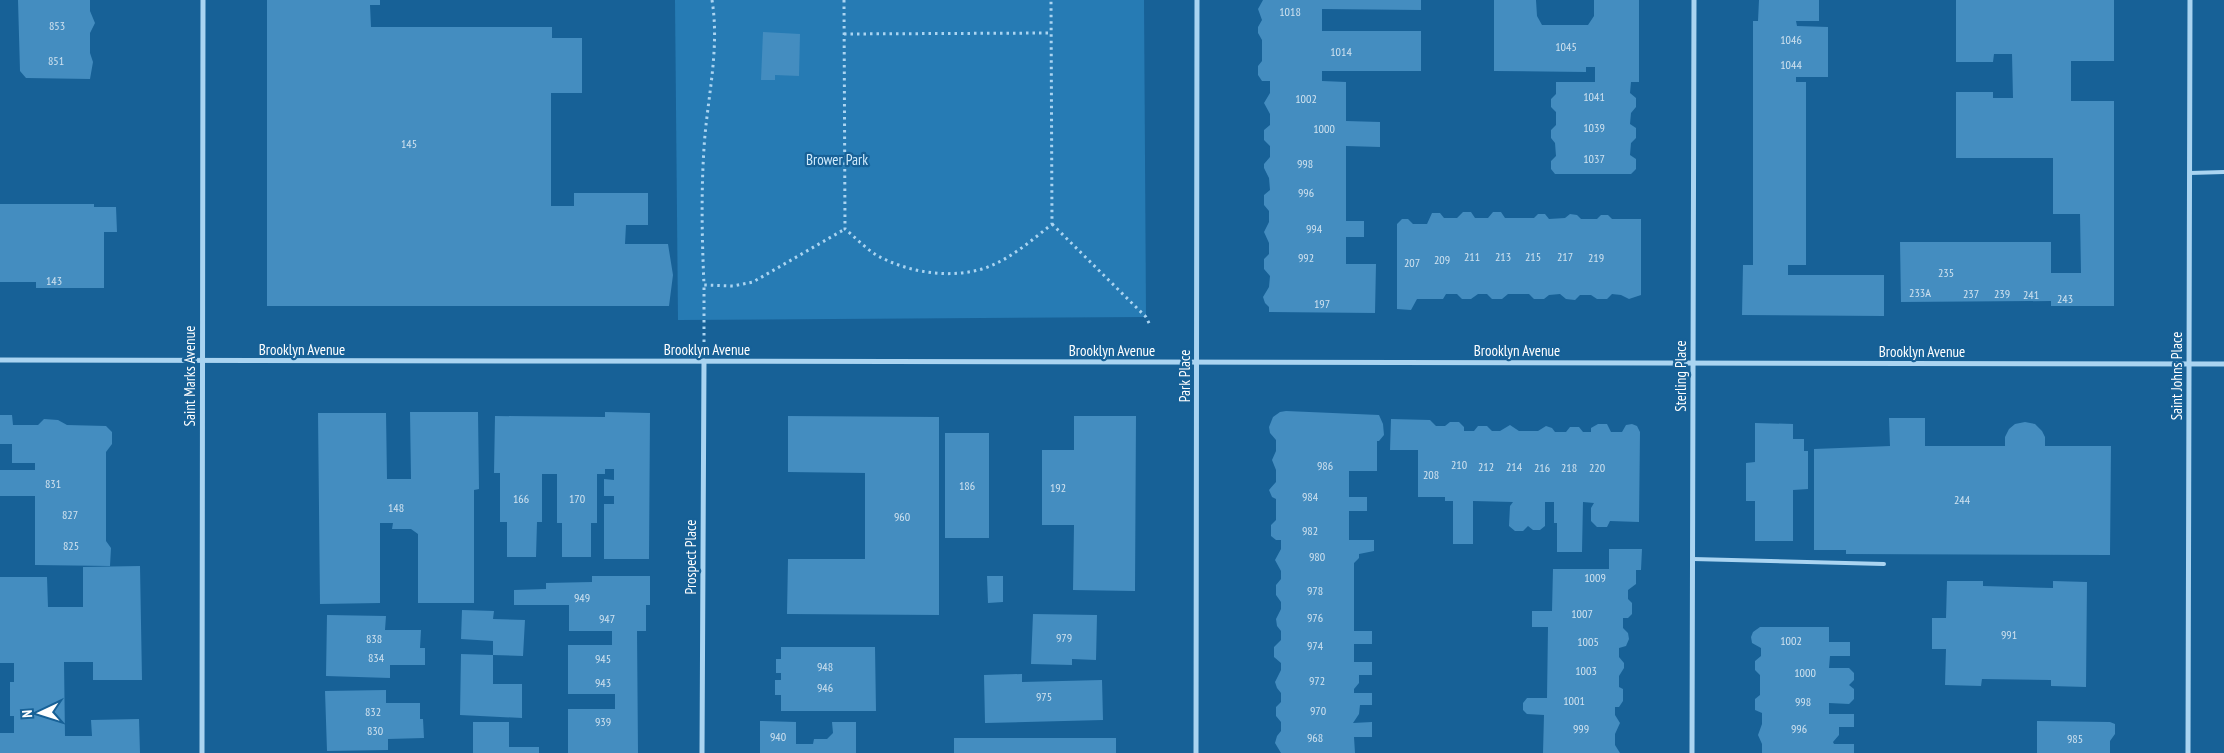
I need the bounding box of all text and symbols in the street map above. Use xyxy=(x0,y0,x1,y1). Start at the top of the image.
house number: 1018 xyxy=(1279,4,1301,19)
house number: 853 xyxy=(49,18,65,33)
house number: 1046 xyxy=(1780,32,1802,47)
house number: 1045 xyxy=(1555,39,1577,54)
house number: 1014 xyxy=(1330,44,1352,59)
house number: 851 xyxy=(48,53,64,68)
house number: 1044 xyxy=(1780,57,1802,72)
house number: 1041 xyxy=(1583,89,1605,104)
house number: 1002 xyxy=(1295,91,1317,106)
house number: 1039 xyxy=(1583,120,1605,135)
house number: 1000 xyxy=(1313,121,1335,136)
house number: 145 xyxy=(401,136,417,151)
park label: Brower Park xyxy=(806,150,868,169)
house number: 1037 xyxy=(1583,151,1605,166)
house number: 998 xyxy=(1297,156,1313,171)
house number: 996 xyxy=(1298,185,1314,200)
house number: 994 xyxy=(1306,221,1323,236)
house number: 211 xyxy=(1464,249,1480,264)
house number: 213 xyxy=(1495,249,1511,264)
house number: 215 xyxy=(1525,249,1541,264)
house number: 217 xyxy=(1557,249,1573,264)
house number: 992 xyxy=(1298,250,1314,265)
house number: 219 xyxy=(1588,250,1604,265)
house number: 209 xyxy=(1434,252,1450,267)
house number: 207 xyxy=(1404,255,1420,270)
house number: 235 xyxy=(1938,265,1954,280)
house number: 143 xyxy=(46,273,62,288)
house number: 233A xyxy=(1909,285,1931,300)
house number: 237 xyxy=(1963,286,1979,301)
house number: 239 xyxy=(1994,286,2010,301)
house number: 241 xyxy=(2023,287,2039,302)
house number: 243 xyxy=(2057,291,2073,306)
house number: 197 xyxy=(1314,296,1330,311)
street label: Saint Marks Avenue xyxy=(180,326,199,426)
street label: Saint Johns Place xyxy=(2167,332,2186,420)
street label: Brooklyn Avenue xyxy=(259,340,345,359)
street label: Brooklyn Avenue xyxy=(664,340,750,359)
street label: Sterling Place xyxy=(1671,340,1690,412)
street label: Brooklyn Avenue xyxy=(1069,341,1155,360)
street label: Brooklyn Avenue xyxy=(1474,341,1560,360)
street label: Brooklyn Avenue xyxy=(1879,342,1965,361)
street label: Park Place xyxy=(1175,350,1194,402)
house number: 210 xyxy=(1451,457,1467,472)
house number: 986 xyxy=(1317,458,1333,473)
house number: 212 xyxy=(1478,459,1494,474)
house number: 214 xyxy=(1506,459,1523,474)
house number: 216 xyxy=(1534,460,1550,475)
house number: 218 xyxy=(1561,460,1577,475)
house number: 220 xyxy=(1589,460,1605,475)
house number: 208 xyxy=(1423,467,1439,482)
house number: 831 xyxy=(45,476,61,491)
house number: 186 xyxy=(959,478,975,493)
house number: 192 xyxy=(1050,480,1066,495)
house number: 984 xyxy=(1302,489,1319,504)
house number: 166 xyxy=(513,491,529,506)
house number: 170 xyxy=(569,491,585,506)
house number: 244 xyxy=(1954,492,1971,507)
house number: 148 xyxy=(388,500,404,515)
house number: 827 xyxy=(62,507,78,522)
house number: 960 xyxy=(894,509,910,524)
street label: Prospect Place xyxy=(681,520,700,594)
house number: 982 xyxy=(1302,523,1318,538)
house number: 825 xyxy=(63,538,79,553)
house number: 980 xyxy=(1309,549,1325,564)
house number: 1009 xyxy=(1584,570,1606,585)
house number: 978 xyxy=(1307,583,1323,598)
house number: 949 xyxy=(574,590,590,605)
house number: 1007 xyxy=(1571,606,1593,621)
house number: 976 xyxy=(1307,610,1323,625)
house number: 947 xyxy=(599,611,615,626)
house number: 991 xyxy=(2001,627,2017,642)
house number: 979 xyxy=(1056,630,1072,645)
house number: 838 xyxy=(366,631,382,646)
house number: 1002 xyxy=(1780,633,1802,648)
house number: 1005 xyxy=(1577,634,1599,649)
house number: 974 xyxy=(1307,638,1324,653)
house number: 834 xyxy=(368,650,385,665)
house number: 945 xyxy=(595,651,611,666)
house number: 948 xyxy=(817,659,833,674)
house number: 1003 xyxy=(1575,663,1597,678)
house number: 1000 xyxy=(1794,665,1816,680)
house number: 972 xyxy=(1309,673,1325,688)
house number: 943 xyxy=(595,675,611,690)
house number: 946 xyxy=(817,680,833,695)
north arrow xyxy=(15,688,65,738)
house number: 975 xyxy=(1036,689,1052,704)
house number: 1001 xyxy=(1563,693,1585,708)
house number: 998 xyxy=(1795,694,1811,709)
house number: 970 xyxy=(1310,703,1326,718)
house number: 832 xyxy=(365,704,381,719)
text: N xyxy=(18,710,36,718)
house number: 939 xyxy=(595,714,611,729)
house number: 999 xyxy=(1573,721,1589,736)
house number: 996 xyxy=(1791,721,1807,736)
house number: 830 xyxy=(367,723,383,738)
house number: 940 xyxy=(770,729,786,744)
house number: 968 xyxy=(1307,730,1323,745)
house number: 985 xyxy=(2067,731,2083,746)

